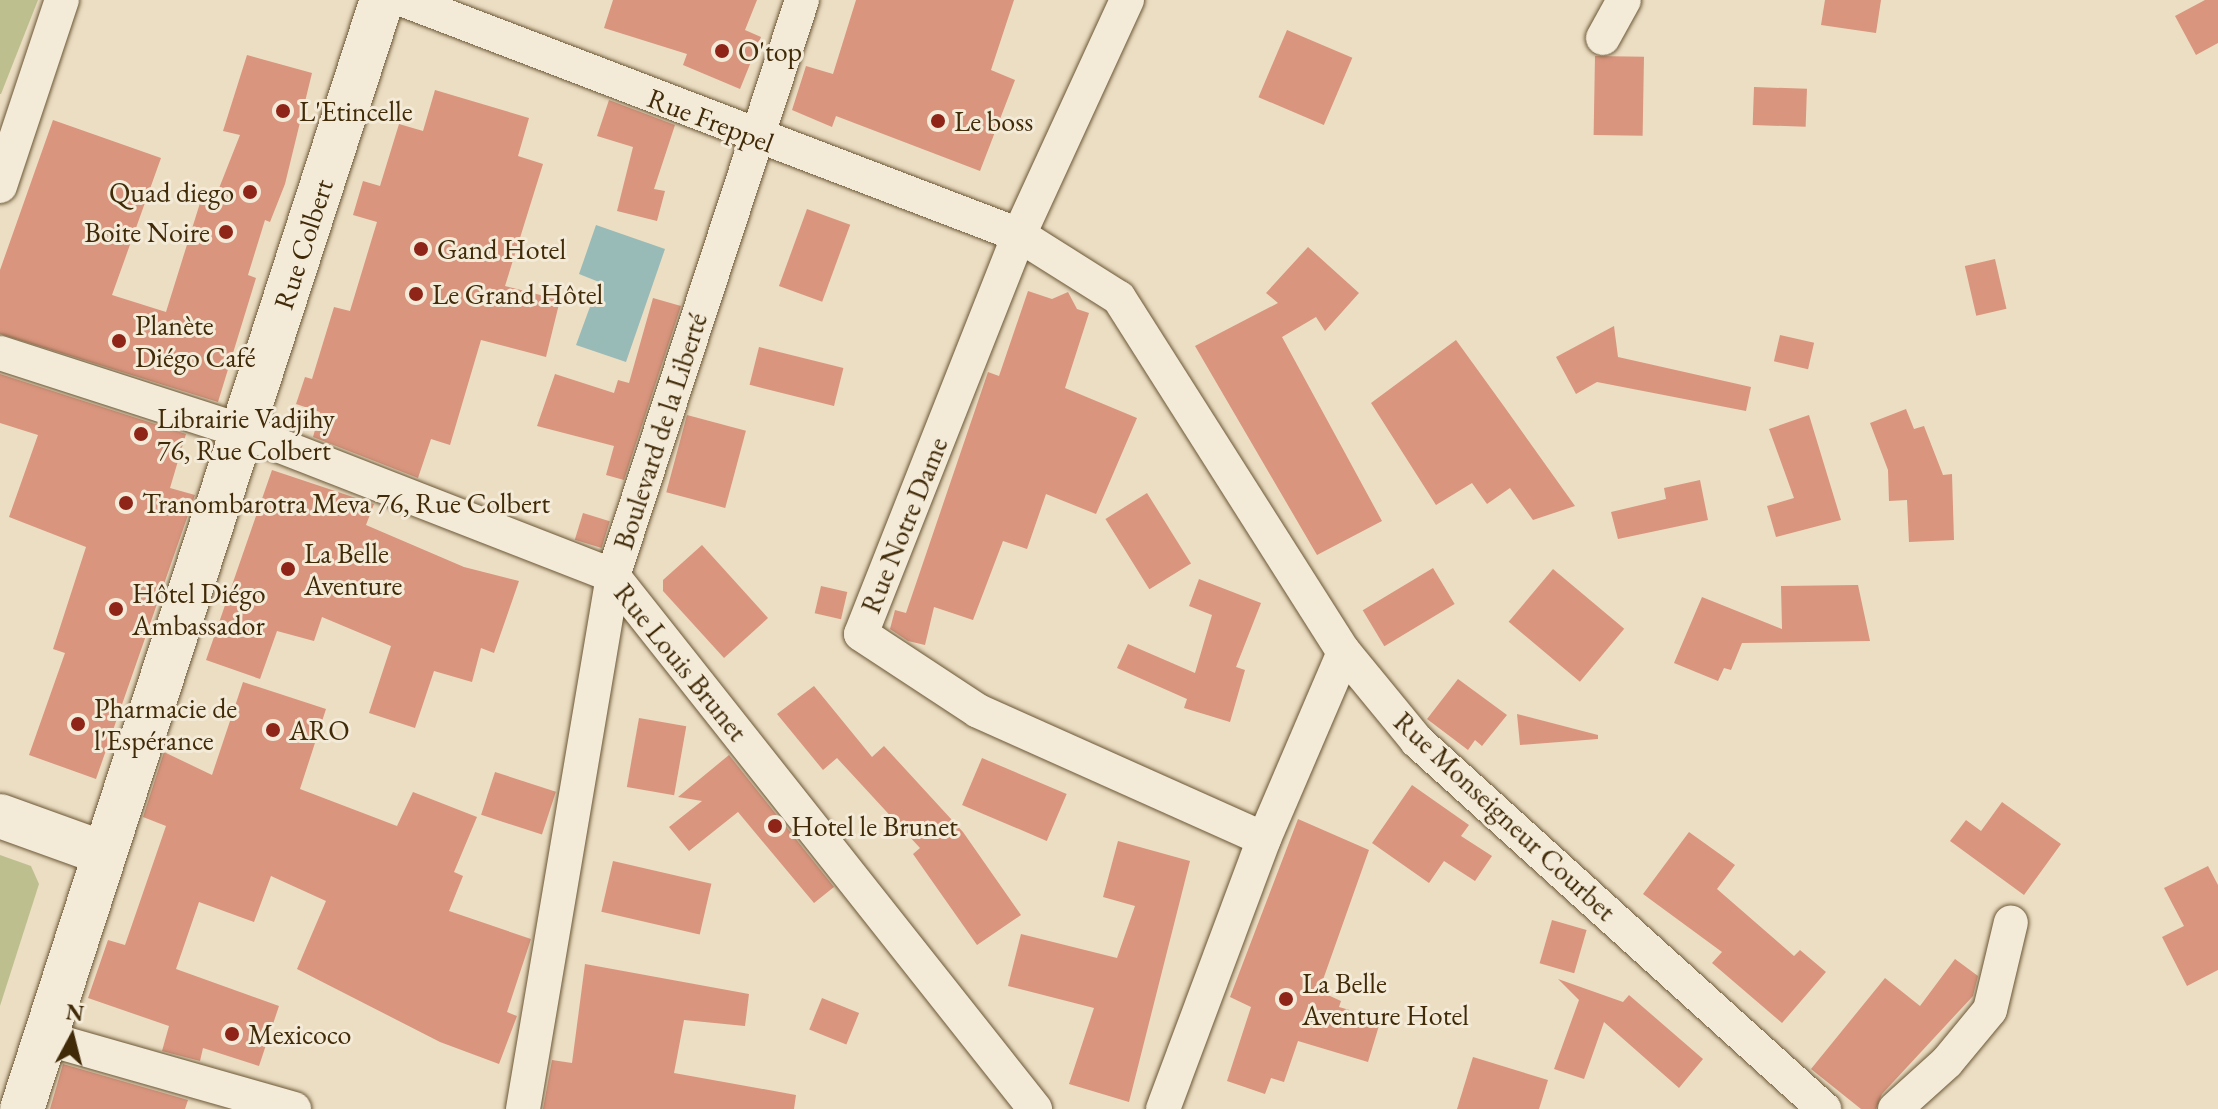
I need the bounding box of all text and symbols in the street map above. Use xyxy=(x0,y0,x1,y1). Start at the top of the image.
place label: O'top xyxy=(738,34,802,68)
marker: O'top xyxy=(713,42,731,60)
street label: Rue Freppel xyxy=(643,81,779,159)
place label: L'Etincelle xyxy=(299,94,413,128)
marker: L'Etincelle xyxy=(274,102,292,120)
place label: Le boss xyxy=(954,104,1033,138)
marker: Le boss xyxy=(929,112,947,130)
place label: Quad diego xyxy=(109,175,234,209)
street label: Rue Colbert xyxy=(266,175,340,313)
marker: Quad diego xyxy=(241,183,259,201)
place label: Boite Noire xyxy=(84,215,210,249)
marker: Boite Noire xyxy=(217,223,235,241)
place label: Gand Hotel xyxy=(437,232,566,266)
marker: Gand Hotel xyxy=(412,240,430,258)
place label: Le Grand Hôtel xyxy=(432,277,603,311)
marker: Le Grand Hôtel xyxy=(407,285,425,303)
place label: Planète Diégo Café xyxy=(135,308,256,374)
street label: Boulevard de la Liberté xyxy=(606,309,714,553)
marker: Planète Diégo Café xyxy=(110,332,128,350)
place label: Librairie Vadjihy 76, Rue Colbert xyxy=(157,401,335,467)
marker: Librairie Vadjihy 76, Rue Colbert xyxy=(132,425,150,443)
street label: Rue Notre Dame xyxy=(853,432,955,618)
place label: Tranombarotra Meva 76, Rue Colbert xyxy=(142,486,550,520)
marker: Tranombarotra Meva 76, Rue Colbert xyxy=(117,494,135,512)
place label: La Belle Aventure xyxy=(304,536,403,602)
marker: La Belle Aventure xyxy=(279,560,297,578)
place label: Hôtel Diégo Ambassador xyxy=(132,576,266,642)
street label: Rue Louis Brunet xyxy=(607,577,755,747)
marker: Hôtel Diégo Ambassador xyxy=(107,600,125,618)
place label: Pharmacie de l'Espérance xyxy=(94,691,237,757)
street label: Rue Monseigneur Courbet xyxy=(1387,705,1623,927)
place label: ARO xyxy=(289,713,350,747)
marker: Pharmacie de l'Espérance xyxy=(69,715,87,733)
marker: ARO xyxy=(264,721,282,739)
place label: Hotel le Brunet xyxy=(791,809,958,843)
marker: Hotel le Brunet xyxy=(766,817,784,835)
place label: La Belle Aventure Hotel xyxy=(1302,966,1469,1032)
marker: La Belle Aventure Hotel xyxy=(1277,990,1295,1008)
north arrow xyxy=(32,997,112,1077)
text: N xyxy=(64,997,86,1028)
place label: Mexicoco xyxy=(248,1017,351,1051)
marker: Mexicoco xyxy=(223,1025,241,1043)

